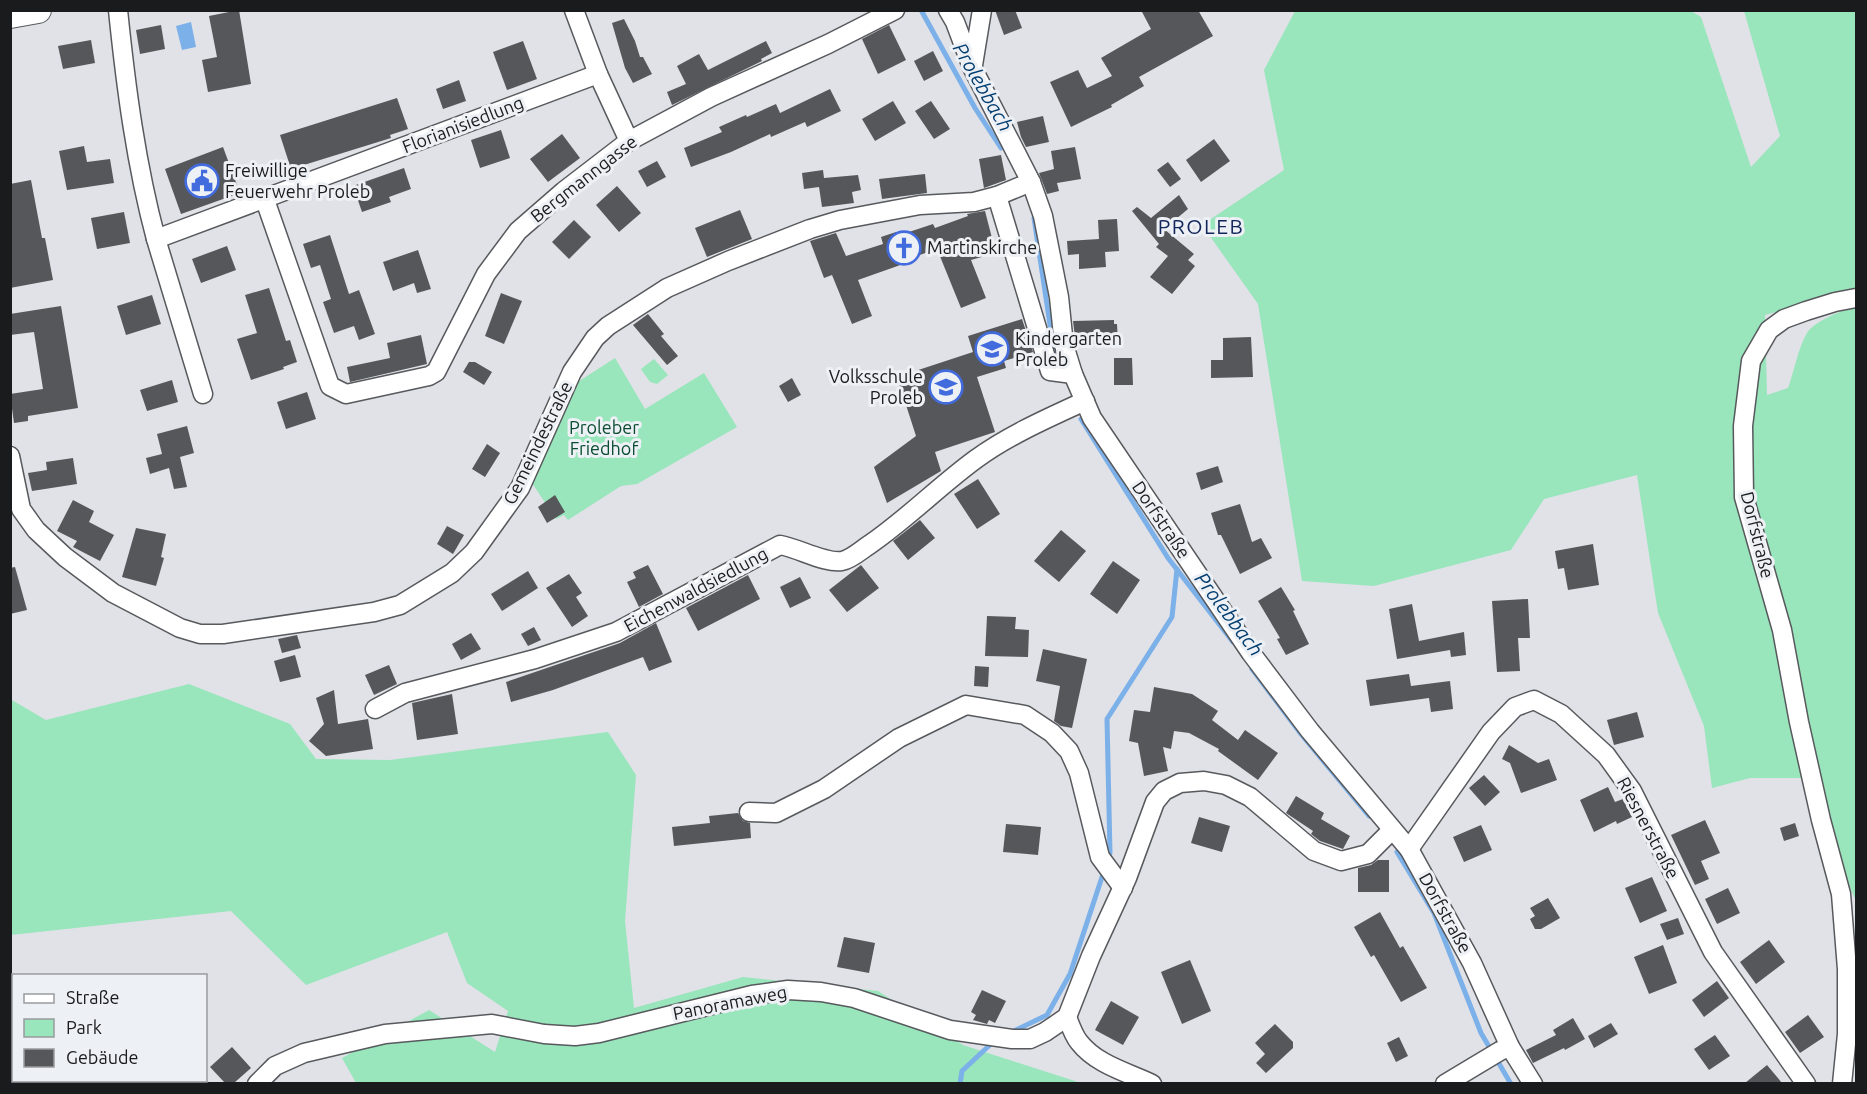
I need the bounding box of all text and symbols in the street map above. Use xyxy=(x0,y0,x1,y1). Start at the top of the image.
water label: Prolebbach xyxy=(949,38,1018,135)
street label: Florianisiedlung xyxy=(399,92,526,156)
street label: Bergmanngasse xyxy=(526,131,640,226)
place label: Freiwillige Feuerwehr Proleb xyxy=(225,160,370,201)
public building icon: Freiwillige Feuerwehr Proleb xyxy=(184,163,220,199)
district label: PROLEB xyxy=(1158,214,1244,238)
church icon: Martinskirche xyxy=(886,230,922,266)
place label: Martinskirche xyxy=(927,237,1037,257)
place label: Kindergarten Proleb xyxy=(1015,328,1122,369)
school or university icon: Kindergarten Proleb xyxy=(974,331,1010,367)
place label: Volksschule Proleb xyxy=(829,366,923,407)
school or university icon: Volksschule Proleb xyxy=(928,369,964,405)
street label: Gemeindestraße xyxy=(499,378,576,507)
park label: Proleber Friedhof xyxy=(569,417,639,458)
street label: Dorfstraße xyxy=(1129,477,1195,562)
street label: Dorfstraße xyxy=(1738,489,1778,580)
street label: Eichenwaldsiedlung xyxy=(620,543,771,636)
water label: Prolebbach xyxy=(1191,567,1268,660)
street label: Riesnerstraße xyxy=(1614,773,1684,882)
street label: Dorfstraße xyxy=(1416,869,1476,956)
legend xyxy=(12,974,207,1082)
street label: Panoramaweg xyxy=(671,981,789,1023)
text: Straße xyxy=(66,987,119,1007)
text: Park xyxy=(66,1017,102,1037)
text: Gebäude xyxy=(66,1047,138,1067)

